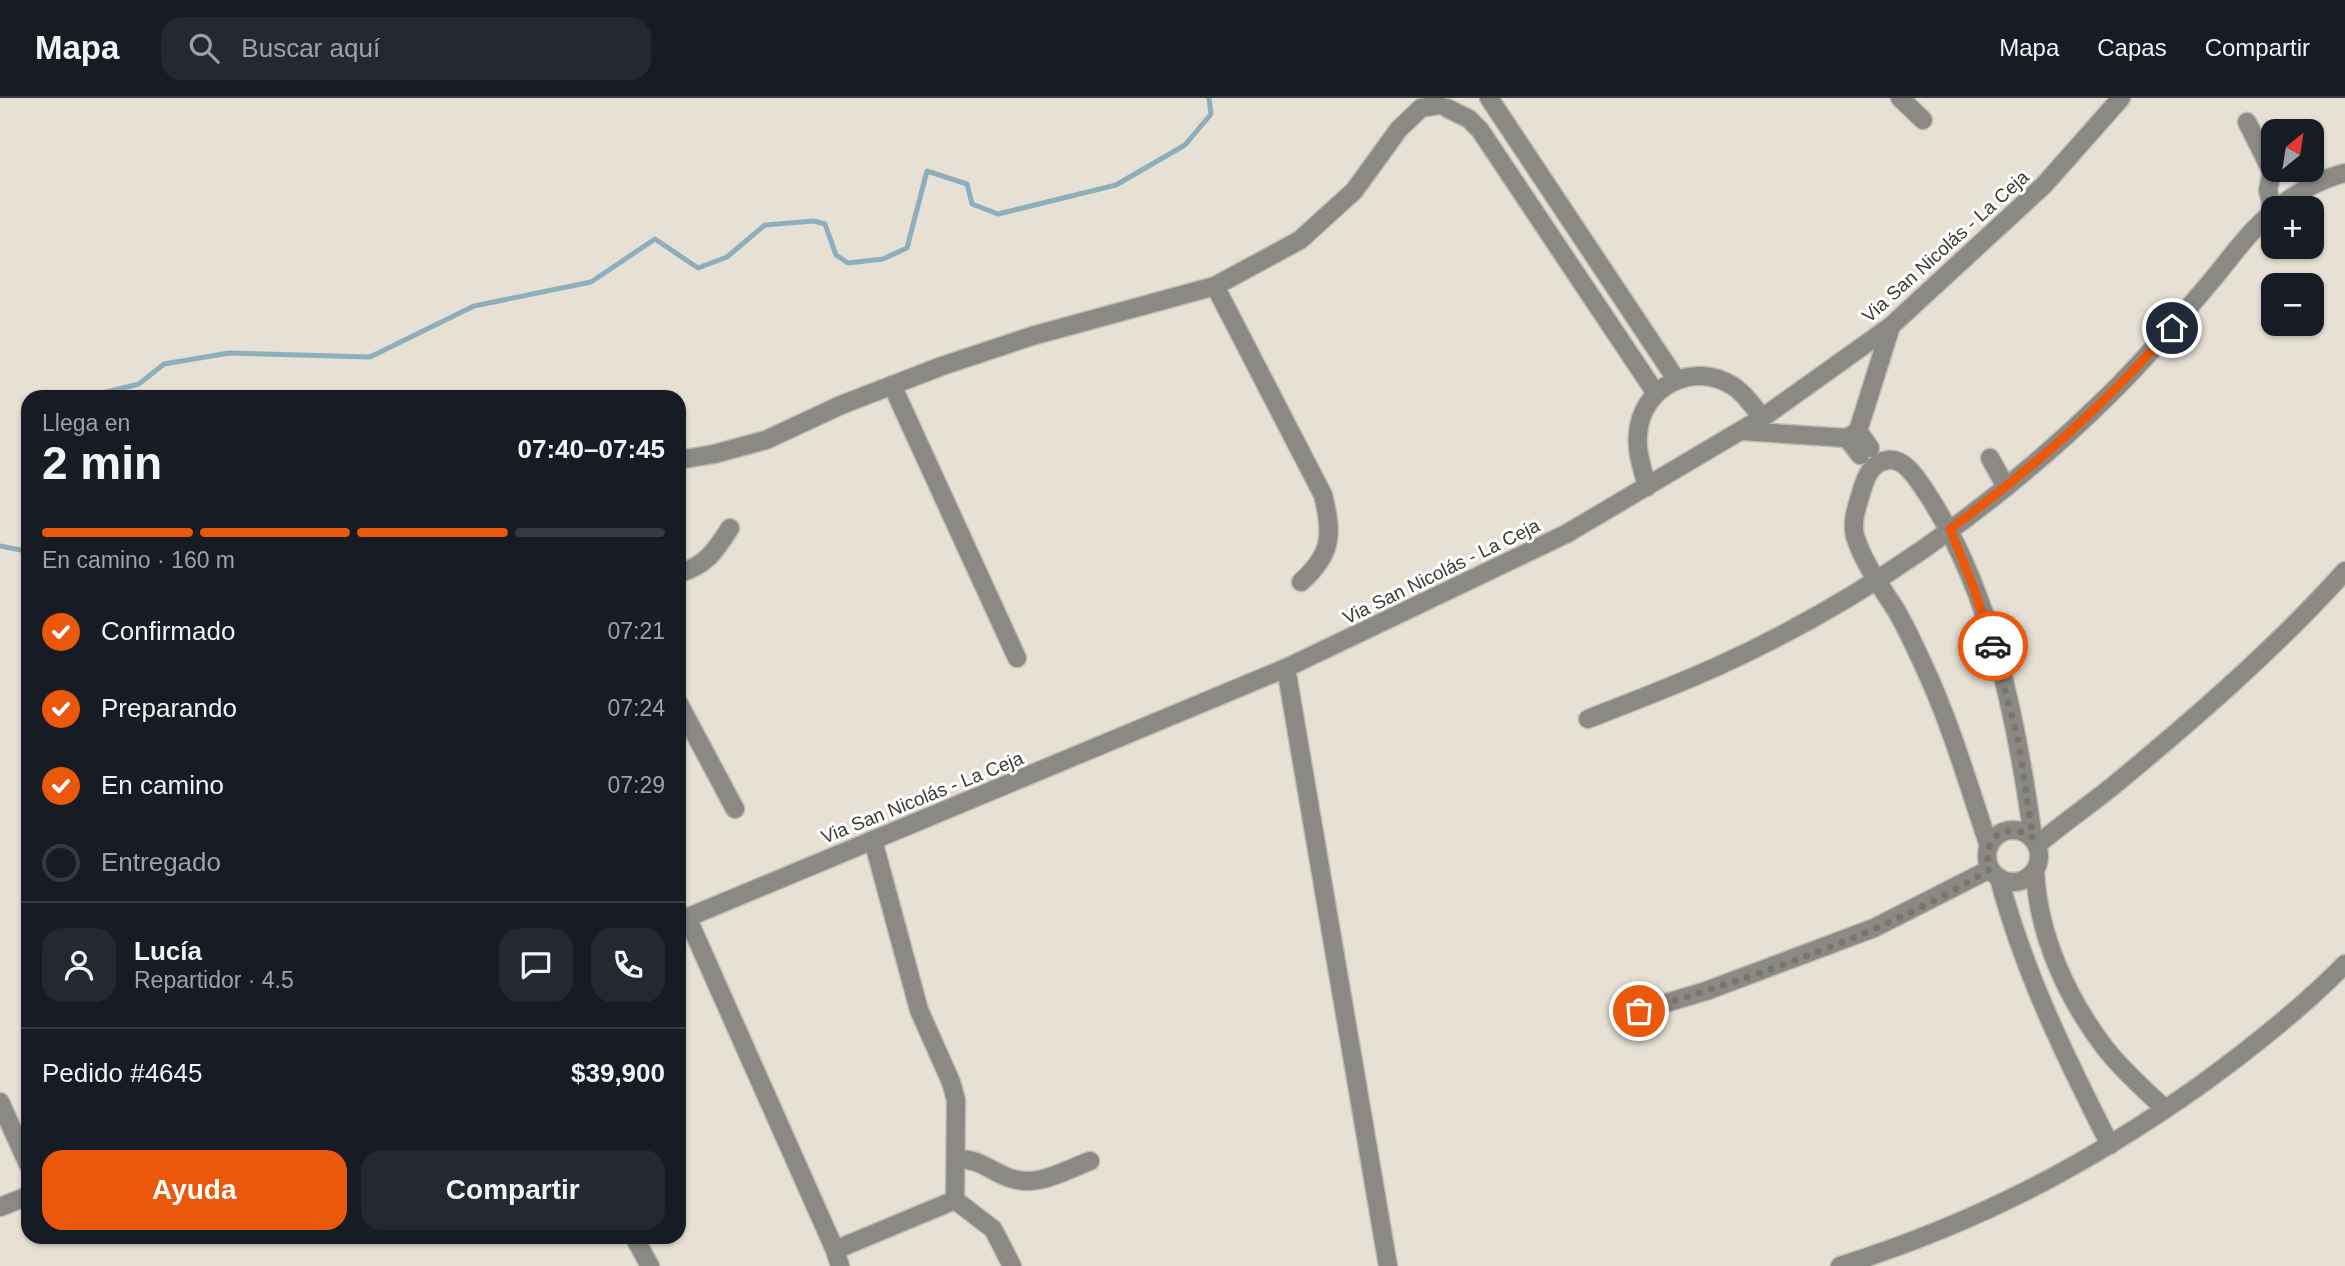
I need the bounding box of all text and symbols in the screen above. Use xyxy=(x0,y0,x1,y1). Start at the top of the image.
search box xyxy=(161,17,651,80)
text: Mapa xyxy=(35,29,119,66)
icon: search xyxy=(185,29,223,67)
text: Buscar aquí xyxy=(241,33,380,63)
text: Mapa xyxy=(1999,34,2059,61)
text: Capas xyxy=(2097,34,2167,61)
text: Compartir xyxy=(2205,34,2310,61)
north arrow xyxy=(2261,119,2324,182)
map controls xyxy=(2261,119,2324,336)
street label: Via San Nicolás - La Ceja xyxy=(1858,166,2033,326)
button: + xyxy=(2261,196,2324,259)
button: − xyxy=(2261,273,2324,336)
pin xyxy=(2142,298,2202,358)
icon: home xyxy=(2153,309,2191,347)
text: Llega en xyxy=(42,410,130,436)
text: 07:40–07:45 xyxy=(518,434,665,464)
text: 2 min xyxy=(42,437,162,489)
street label: Via San Nicolás - La Ceja xyxy=(1339,514,1543,628)
text: En camino · 160 m xyxy=(42,547,235,573)
courier xyxy=(1958,611,2028,681)
icon: check xyxy=(42,613,80,651)
text: Confirmado xyxy=(101,616,235,646)
text: 07:21 xyxy=(607,618,665,644)
icon: car xyxy=(1974,627,2012,665)
icon: check xyxy=(42,690,80,728)
text: Preparando xyxy=(101,693,237,723)
text: 07:24 xyxy=(607,695,665,721)
street label: Via San Nicolás - La Ceja xyxy=(818,747,1027,848)
icon: check xyxy=(42,767,80,805)
text: En camino xyxy=(101,770,224,800)
text: 07:29 xyxy=(607,772,665,798)
text: Entregado xyxy=(101,847,221,877)
button: person xyxy=(42,928,116,1002)
button: chat xyxy=(499,928,573,1002)
button: phone xyxy=(591,928,665,1002)
text: Lucía xyxy=(134,936,202,966)
text: Repartidor · 4.5 xyxy=(134,967,294,993)
pin xyxy=(1609,981,1669,1041)
icon: bag xyxy=(1620,992,1658,1030)
text: Pedido #4645 xyxy=(42,1058,202,1088)
text: $39,900 xyxy=(571,1058,665,1088)
button: Ayuda xyxy=(42,1150,347,1230)
button: Compartir xyxy=(361,1150,665,1230)

